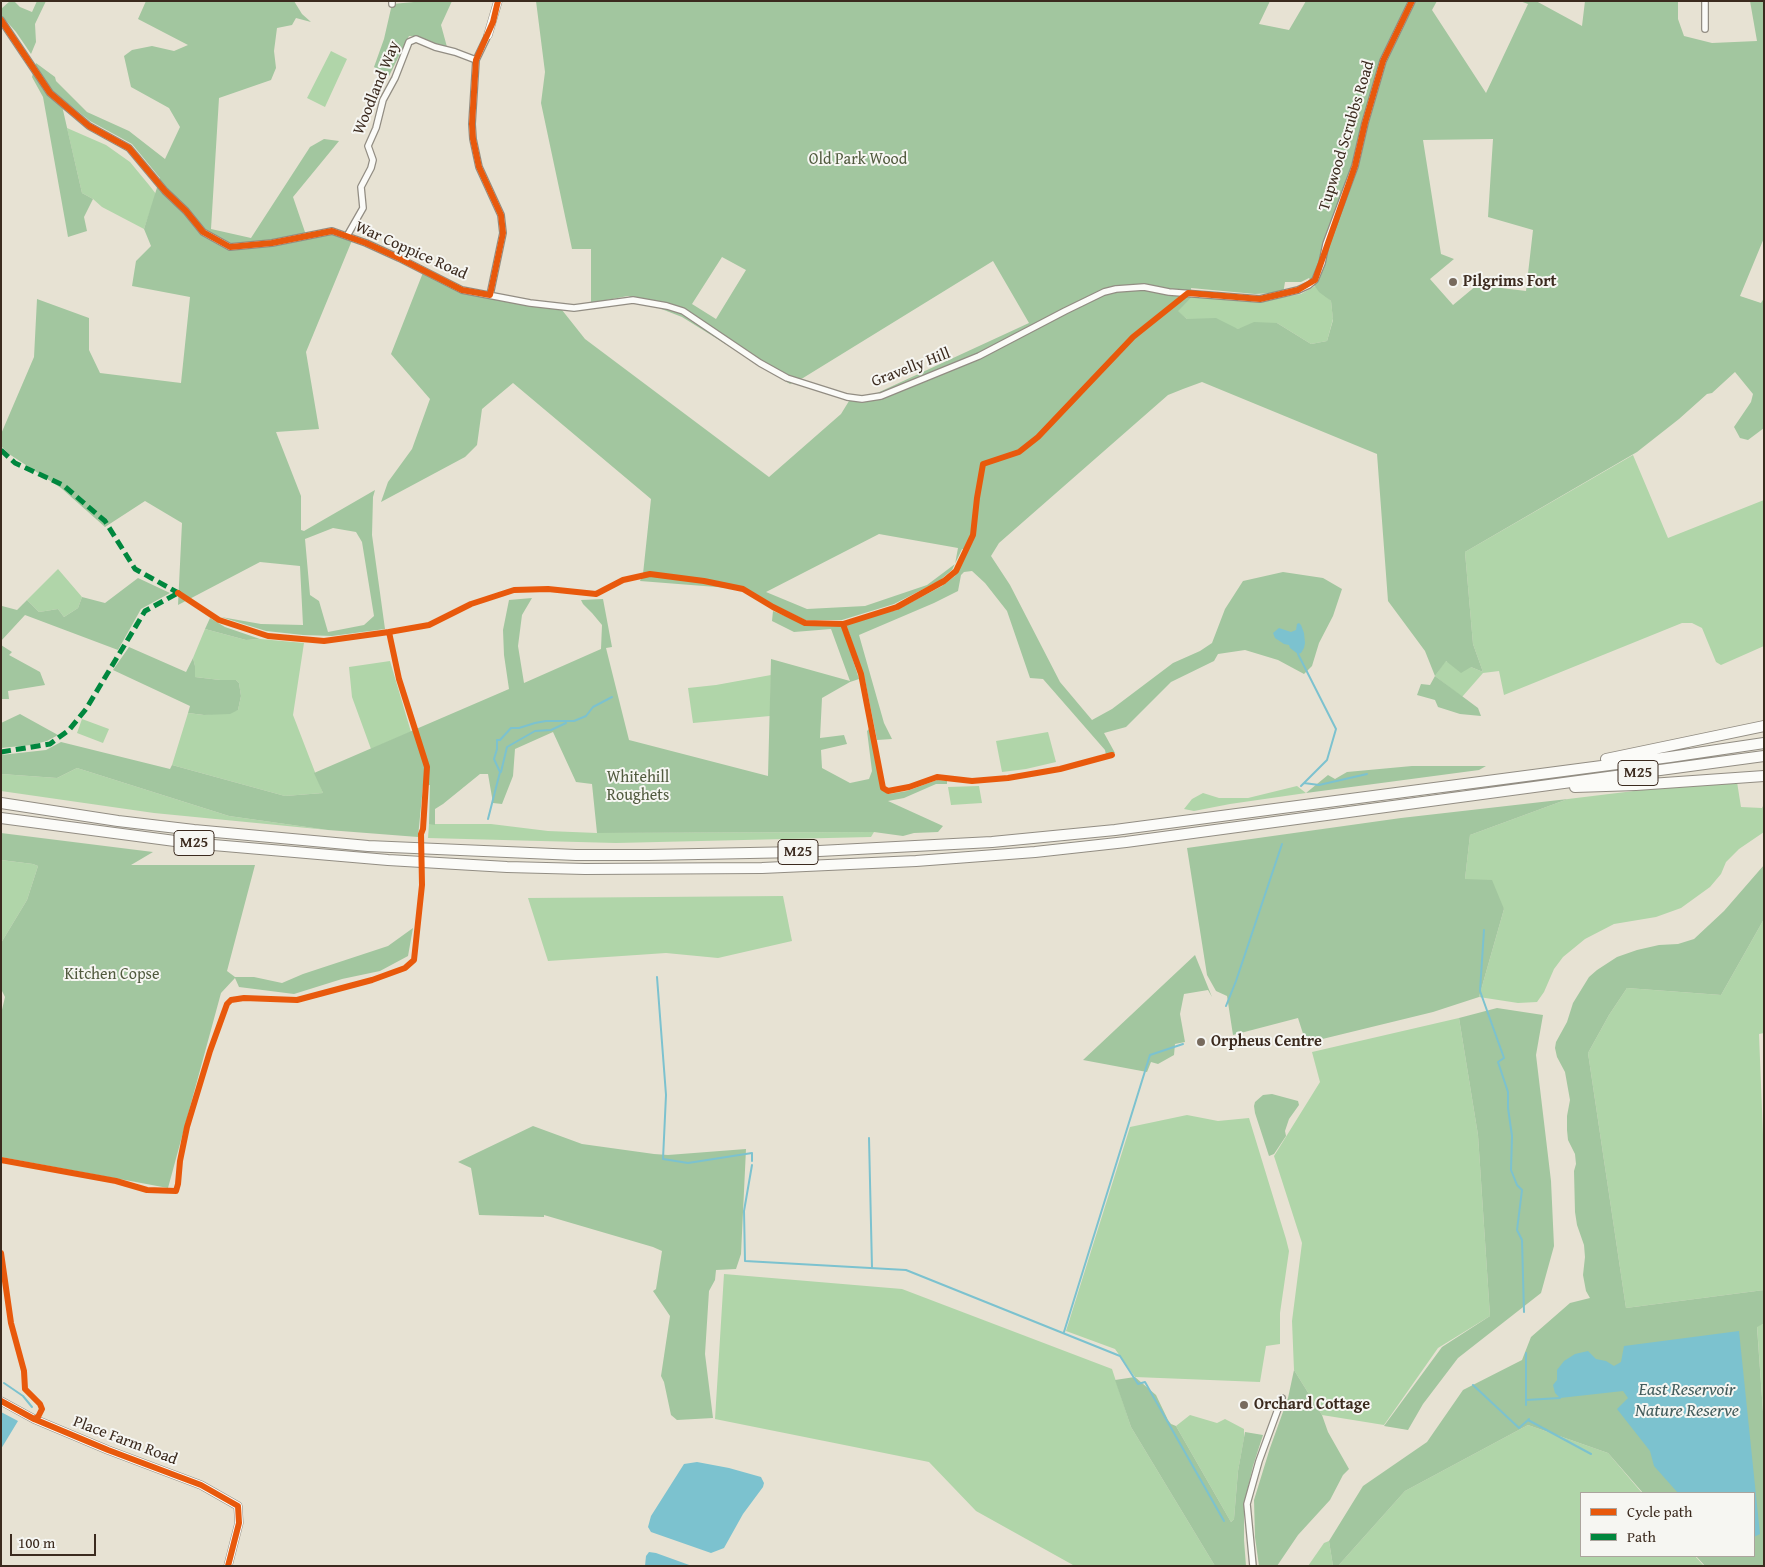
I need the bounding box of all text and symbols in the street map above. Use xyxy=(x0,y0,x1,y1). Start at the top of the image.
street label: Woodland Way xyxy=(349,38,405,138)
street label: Tupwood Scrubbs Road xyxy=(1315,59,1379,213)
park label: Old Park Wood xyxy=(809,150,907,170)
street label: War Coppice Road xyxy=(352,218,470,284)
place label: Pilgrims Fort xyxy=(1463,272,1557,292)
marker: Pilgrims Fort xyxy=(1447,276,1459,288)
street label: Gravelly Hill xyxy=(869,344,953,392)
road number: M25 xyxy=(1618,760,1658,786)
park label: Whitehill Roughets xyxy=(607,768,669,806)
road number: M25 xyxy=(174,830,214,856)
road number: M25 xyxy=(778,840,818,864)
park label: Kitchen Copse xyxy=(65,965,159,985)
place label: Orpheus Centre xyxy=(1211,1032,1322,1052)
marker: Orpheus Centre xyxy=(1195,1036,1207,1048)
water label: East Reservoir Nature Reserve xyxy=(1635,1379,1739,1422)
place label: Orchard Cottage xyxy=(1254,1395,1370,1415)
marker: Orchard Cottage xyxy=(1238,1399,1250,1411)
street label: Place Farm Road xyxy=(70,1412,180,1470)
legend xyxy=(1580,1492,1755,1557)
text: Cycle path xyxy=(1627,1501,1693,1522)
scale bar xyxy=(12,1524,99,1556)
text: Path xyxy=(1627,1526,1656,1547)
text: 100 m xyxy=(18,1532,55,1553)

